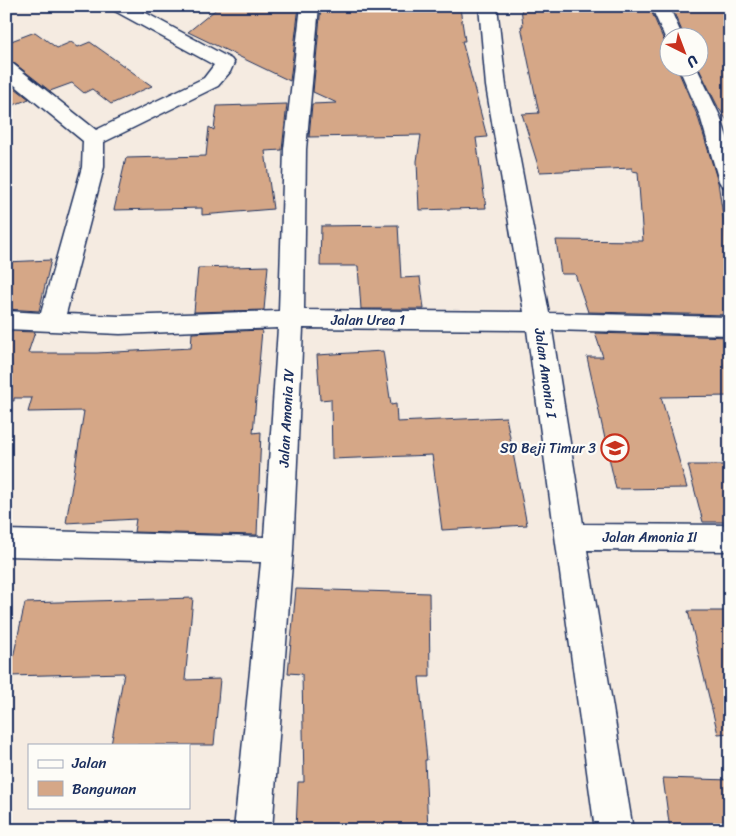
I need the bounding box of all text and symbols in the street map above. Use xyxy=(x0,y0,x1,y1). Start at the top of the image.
north arrow xyxy=(658,28,708,78)
text: U xyxy=(680,49,704,74)
street label: Jalan Urea 1 xyxy=(330,308,405,333)
street label: Jalan Amonia I xyxy=(527,326,564,421)
street label: Jalan Amonia IV xyxy=(271,367,302,469)
school or university icon: SD Beji Timur 3 xyxy=(600,433,630,463)
place label: SD Beji Timur 3 xyxy=(500,436,596,461)
street label: Jalan Amonia II xyxy=(602,525,698,550)
legend xyxy=(28,744,190,808)
text: Jalan xyxy=(71,750,106,776)
text: Bangunan xyxy=(72,776,136,802)

